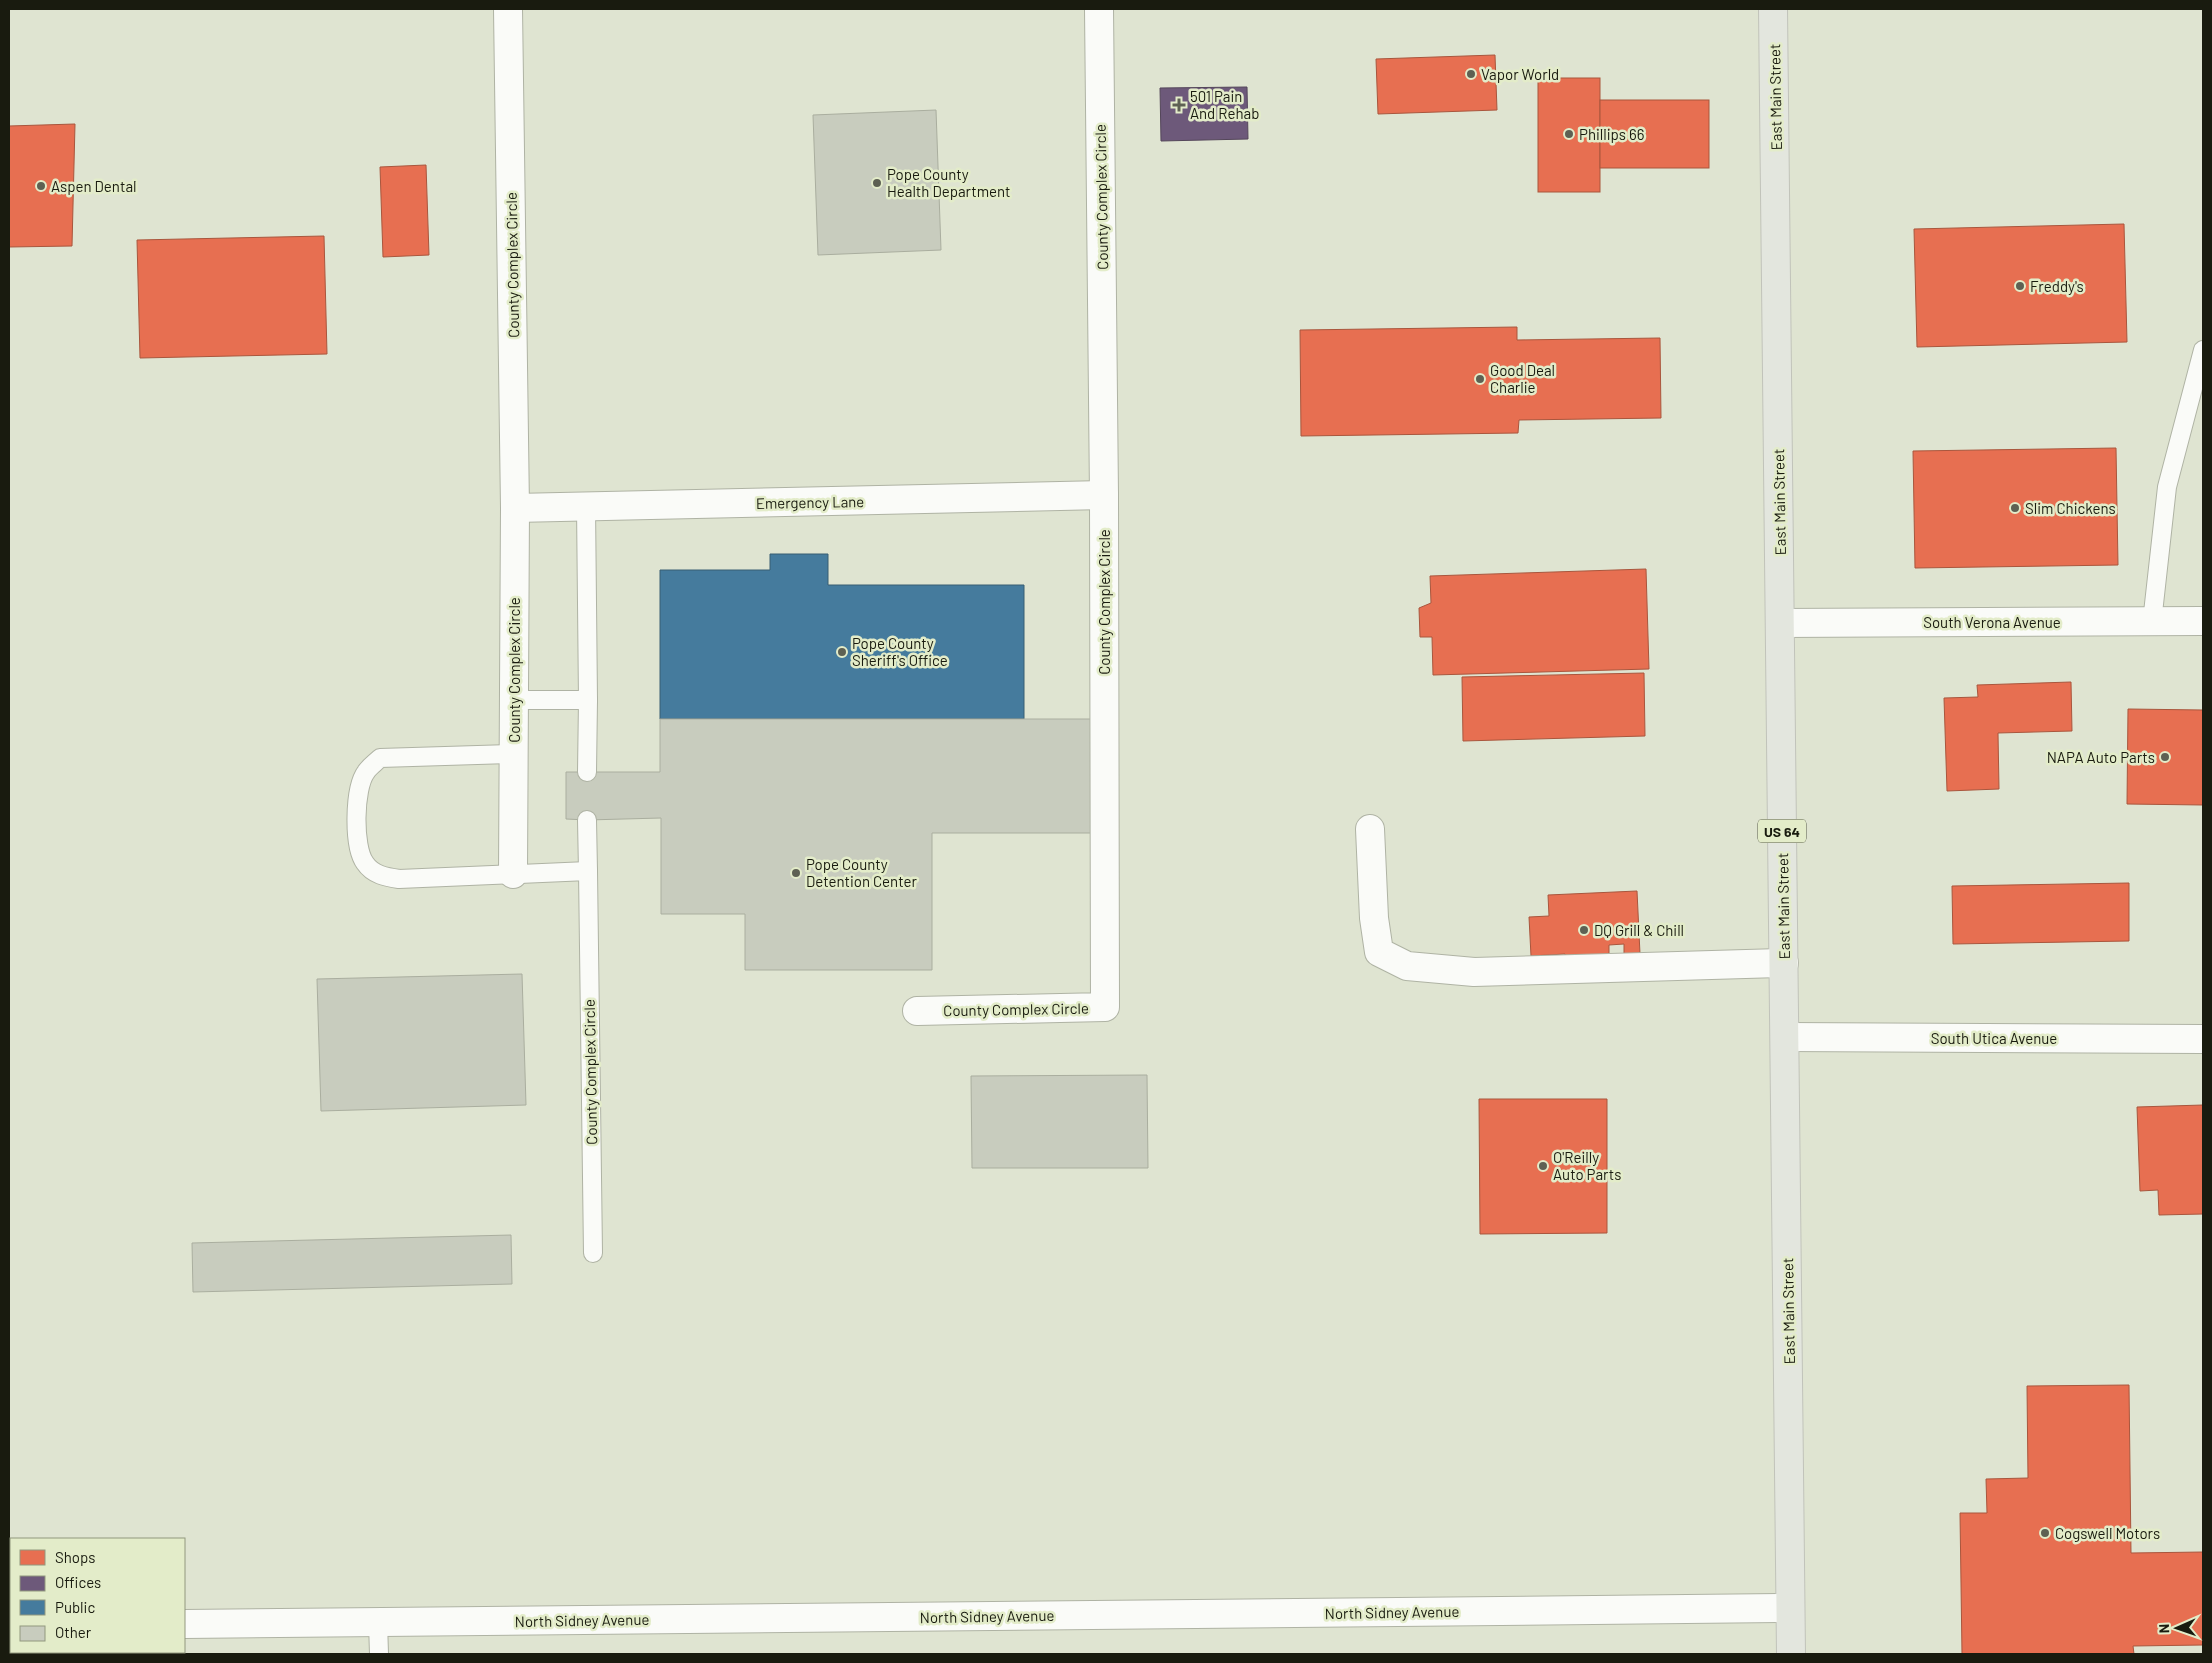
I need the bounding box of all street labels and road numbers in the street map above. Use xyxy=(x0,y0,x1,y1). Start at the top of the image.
street label: East Main Street xyxy=(1765,44,1785,150)
street label: County Complex Circle xyxy=(1091,124,1111,270)
street label: County Complex Circle xyxy=(502,192,522,338)
street label: East Main Street xyxy=(1769,449,1789,555)
street label: Emergency Lane xyxy=(756,492,864,512)
street label: County Complex Circle xyxy=(1095,529,1113,675)
street label: County Complex Circle xyxy=(505,597,523,743)
street label: South Verona Avenue xyxy=(1923,613,2061,631)
road number: US 64 xyxy=(1758,819,1806,842)
street label: East Main Street xyxy=(1773,853,1793,959)
street label: County Complex Circle xyxy=(580,999,600,1145)
street label: County Complex Circle xyxy=(943,999,1089,1019)
street label: South Utica Avenue xyxy=(1931,1029,2057,1047)
street label: East Main Street xyxy=(1778,1258,1798,1364)
street label: North Sidney Avenue xyxy=(1325,1602,1459,1622)
street label: North Sidney Avenue xyxy=(920,1606,1054,1626)
street label: North Sidney Avenue xyxy=(515,1610,649,1630)

